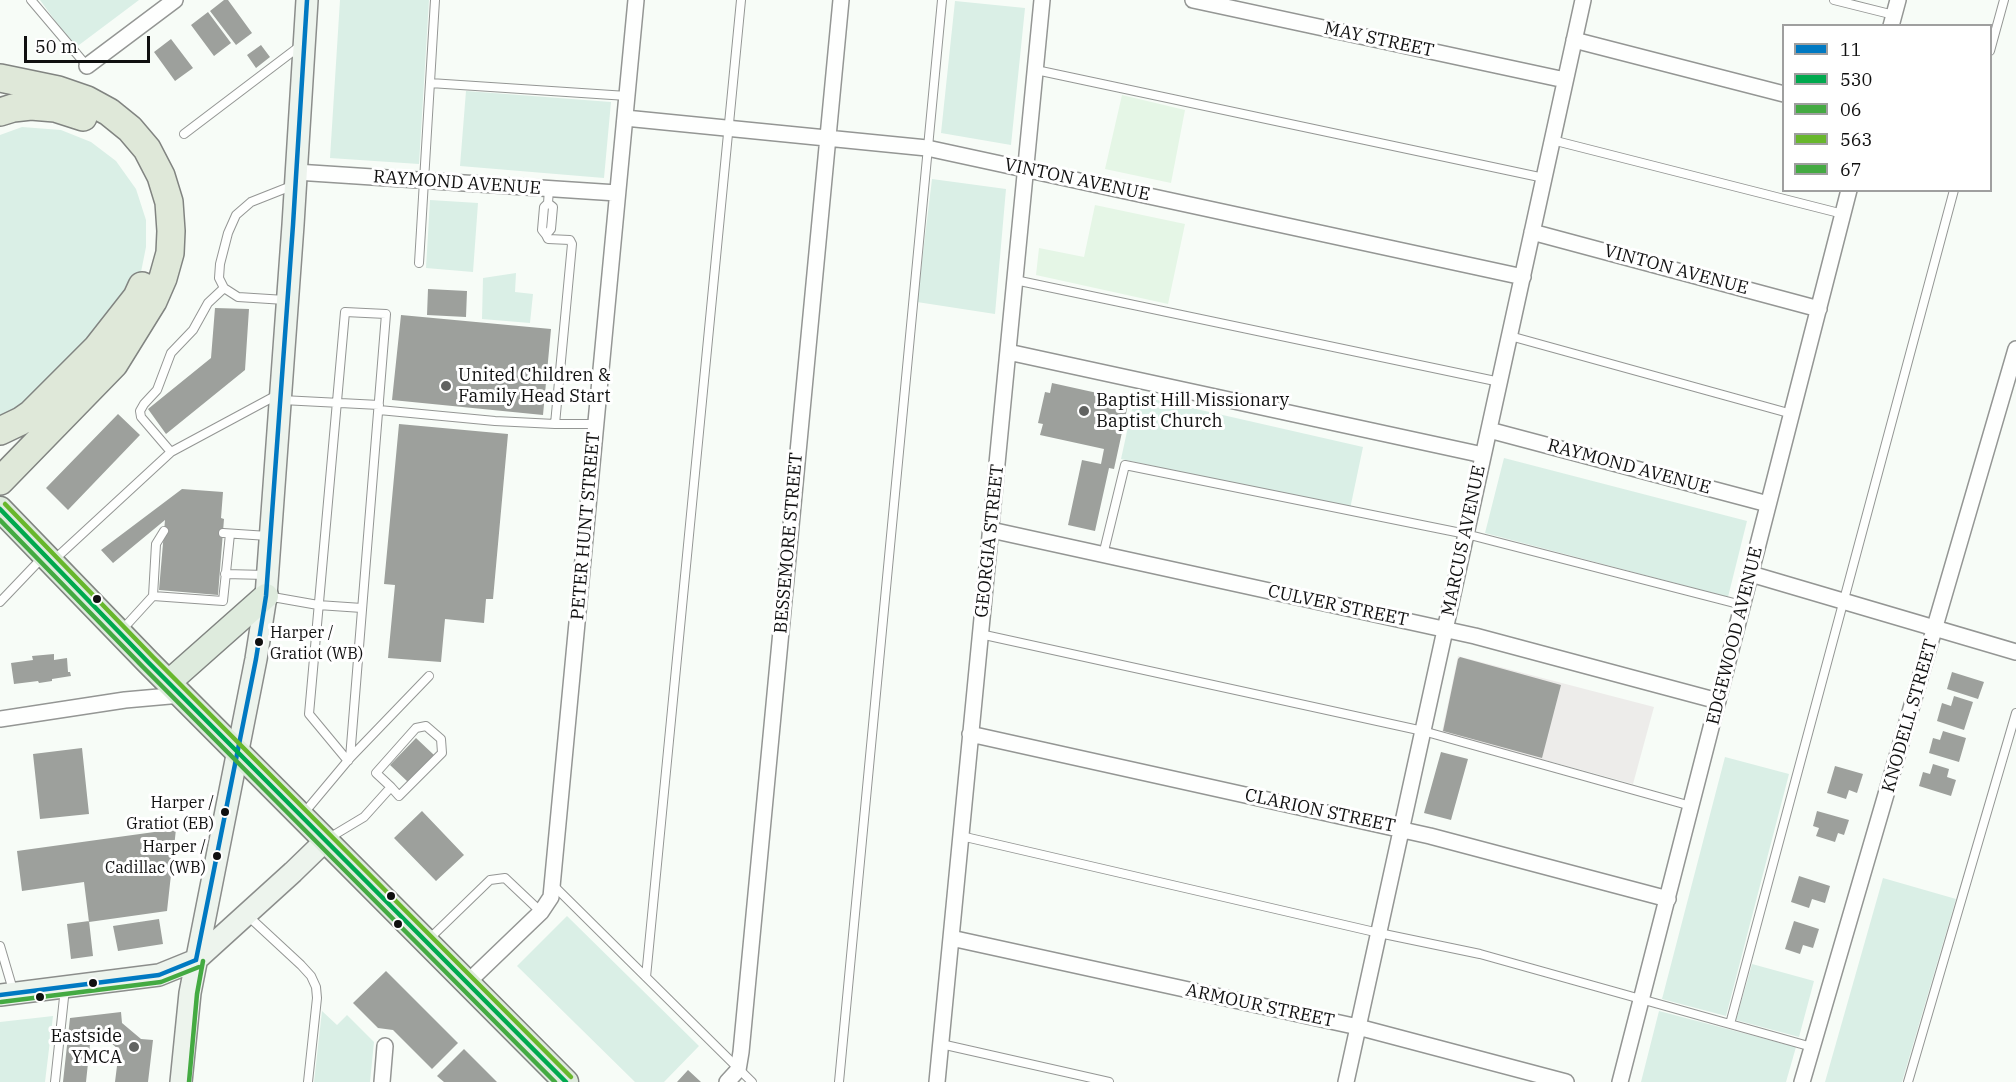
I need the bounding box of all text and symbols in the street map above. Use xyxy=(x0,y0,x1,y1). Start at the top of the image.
street label: MAY STREET xyxy=(1322,18,1436,62)
scale bar xyxy=(27,24,153,62)
legend xyxy=(1782,24,1992,192)
text: 50 m xyxy=(35,35,78,58)
text: 11 xyxy=(1840,38,1862,61)
text: 530 xyxy=(1840,68,1872,91)
text: 06 xyxy=(1840,98,1862,121)
text: 563 xyxy=(1840,128,1872,151)
street label: VINTON AVENUE xyxy=(1002,154,1152,206)
text: 67 xyxy=(1840,158,1862,181)
street label: RAYMOND AVENUE xyxy=(372,166,542,200)
street label: VINTON AVENUE xyxy=(1601,240,1751,300)
place label: United Children & Family Head Start xyxy=(458,365,611,407)
marker: United Children & Family Head Start xyxy=(439,379,453,393)
place label: Baptist Hill Missionary Baptist Church xyxy=(1096,390,1289,432)
marker: Baptist Hill Missionary Baptist Church xyxy=(1077,404,1091,418)
street label: PETER HUNT STREET xyxy=(567,431,605,621)
street label: RAYMOND AVENUE xyxy=(1545,435,1713,499)
street label: BESSEMORE STREET xyxy=(770,452,808,634)
street label: GEORGIA STREET xyxy=(971,463,1009,619)
street label: MARCUS AVENUE xyxy=(1437,464,1491,618)
street label: EDGEWOOD AVENUE xyxy=(1702,545,1768,727)
street label: CULVER STREET xyxy=(1266,581,1410,631)
unlabelled marker xyxy=(91,593,103,605)
place label: Harper / Gratiot (WB) xyxy=(270,623,363,661)
marker: Harper / Gratiot (WB) xyxy=(253,636,265,648)
street label: KNODELL STREET xyxy=(1878,637,1942,795)
street label: CLARION STREET xyxy=(1243,785,1397,837)
place label: Harper / Gratiot (EB) xyxy=(126,793,214,831)
marker: Harper / Gratiot (EB) xyxy=(219,806,231,818)
place label: Harper / Cadillac (WB) xyxy=(105,837,206,875)
marker: Harper / Cadillac (WB) xyxy=(211,850,223,862)
unlabelled marker xyxy=(385,890,397,902)
unlabelled marker xyxy=(392,918,404,930)
unlabelled marker xyxy=(87,977,99,989)
street label: ARMOUR STREET xyxy=(1184,980,1336,1032)
unlabelled marker xyxy=(34,991,46,1003)
place label: Eastside YMCA xyxy=(51,1026,122,1068)
marker: Eastside YMCA xyxy=(127,1040,141,1054)

